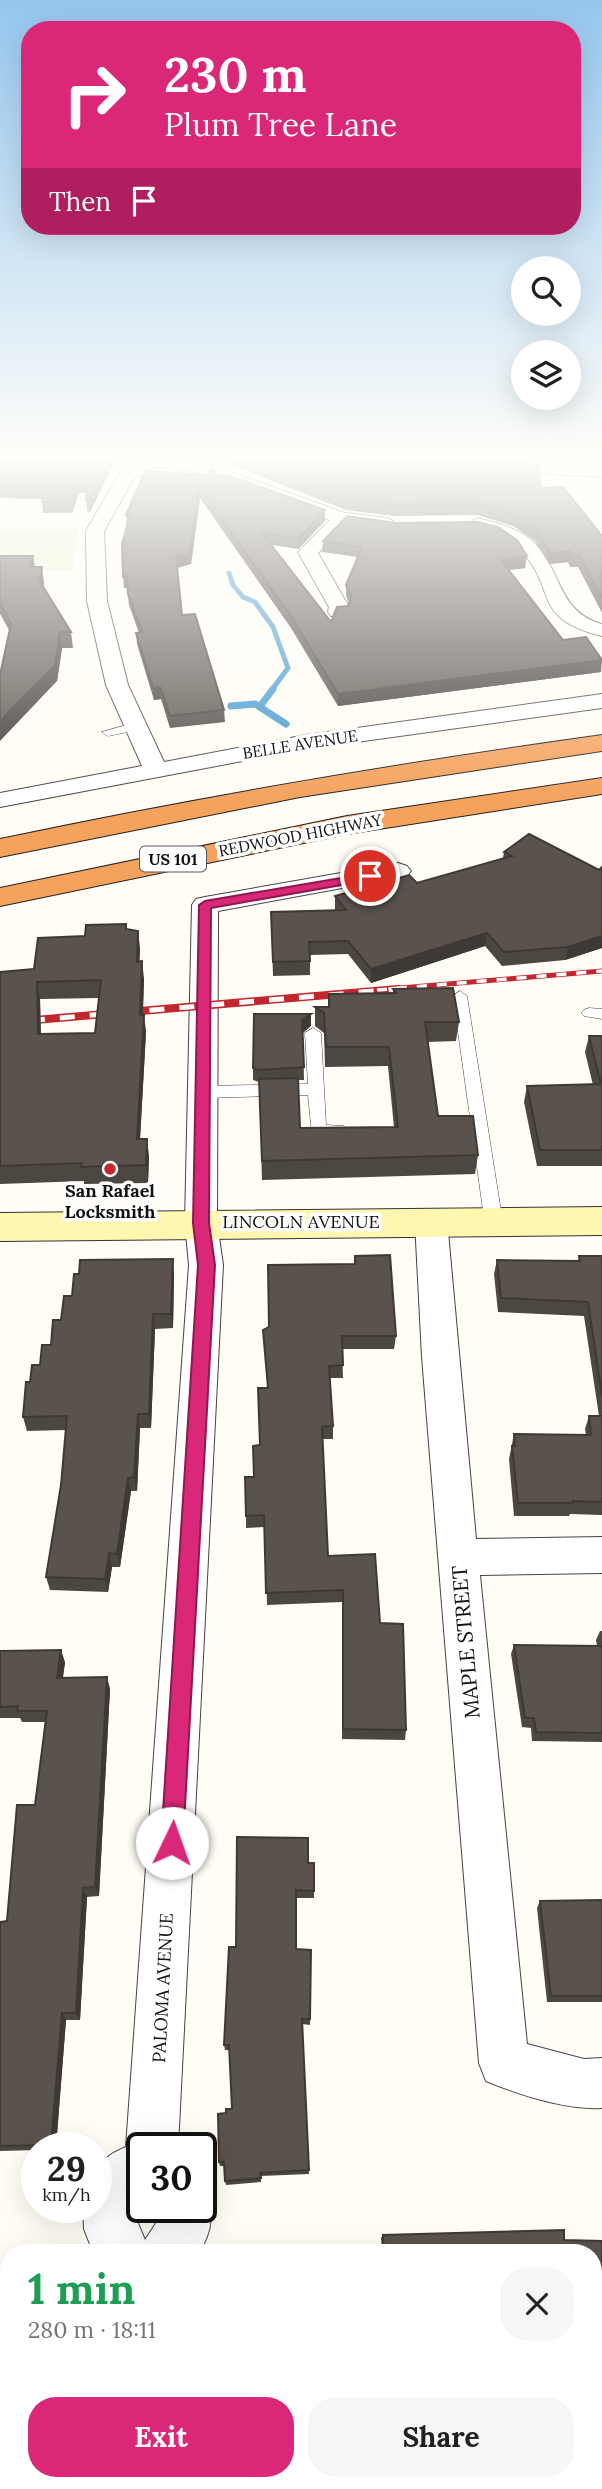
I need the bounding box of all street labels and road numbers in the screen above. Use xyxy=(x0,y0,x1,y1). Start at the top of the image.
street label: BELLE AVENUE xyxy=(241,725,359,763)
street label: REDWOOD HIGHWAY xyxy=(217,809,384,861)
road number: US 101 xyxy=(140,846,206,872)
street label: LINCOLN AVENUE xyxy=(222,1210,380,1233)
street label: MAPLE STREET xyxy=(445,1564,486,1720)
street label: PALOMA AVENUE xyxy=(147,1912,178,2064)

